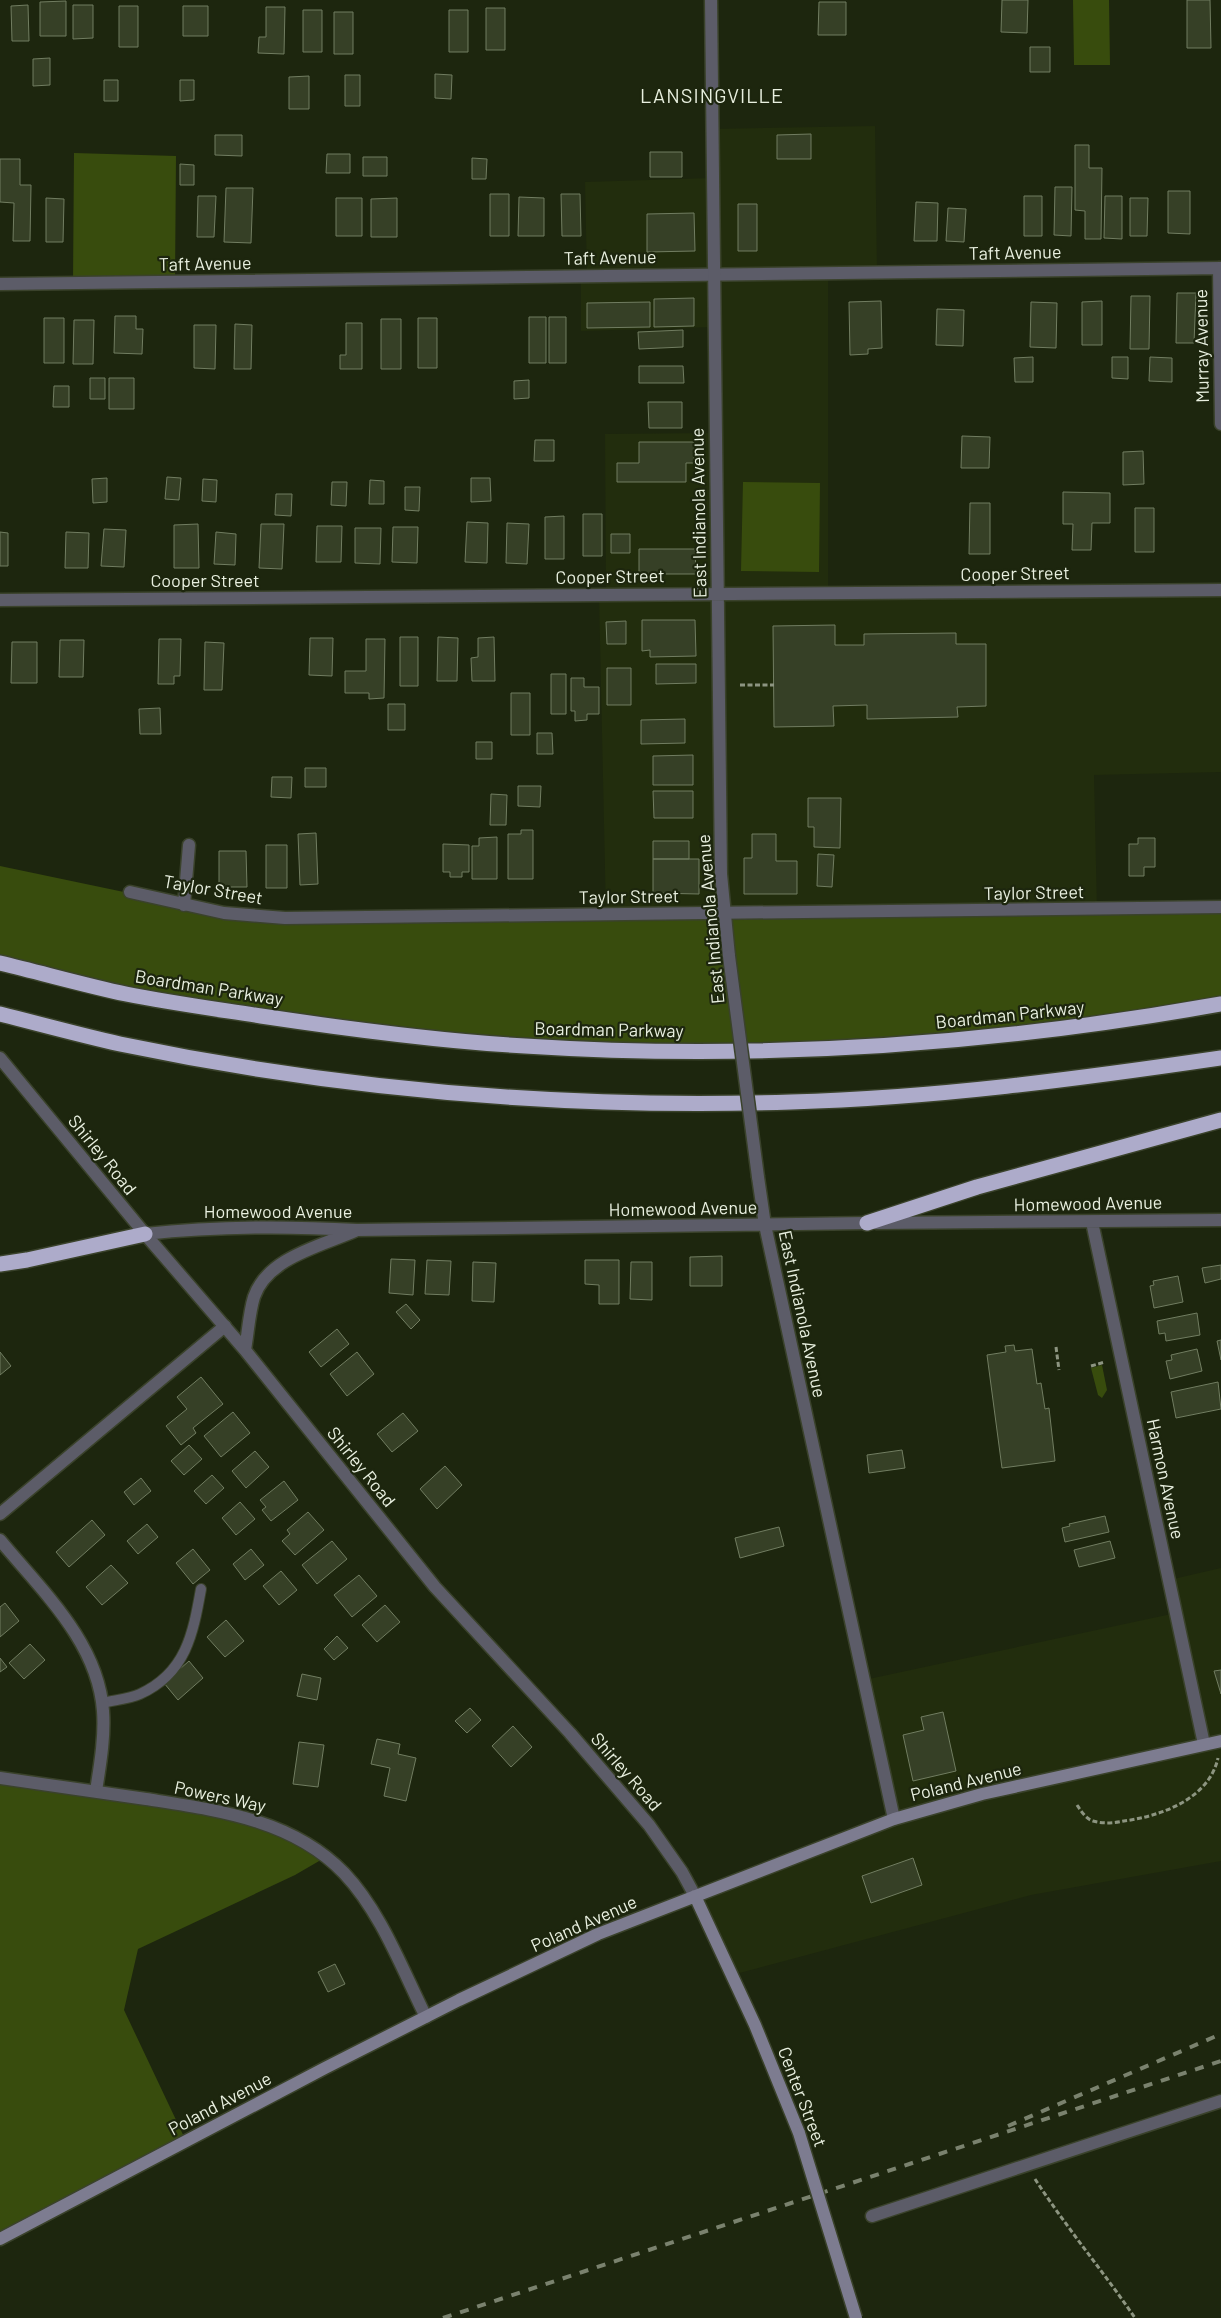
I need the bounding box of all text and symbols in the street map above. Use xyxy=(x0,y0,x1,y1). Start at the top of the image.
district label: LANSINGVILLE xyxy=(640,83,784,107)
street label: Taft Avenue xyxy=(968,240,1062,264)
street label: Taft Avenue xyxy=(563,245,657,269)
street label: Taft Avenue xyxy=(158,251,252,275)
street label: Murray Avenue xyxy=(1189,289,1213,403)
street label: East Indianola Avenue xyxy=(686,428,710,598)
street label: Cooper Street xyxy=(960,561,1070,585)
street label: Cooper Street xyxy=(555,564,665,588)
street label: Cooper Street xyxy=(150,569,260,591)
street label: East Indianola Avenue xyxy=(692,833,728,1005)
street label: Taylor Street xyxy=(162,869,265,909)
street label: Taylor Street xyxy=(983,880,1084,904)
street label: Taylor Street xyxy=(578,884,679,908)
street label: Boardman Parkway xyxy=(134,964,285,1010)
street label: Boardman Parkway xyxy=(934,995,1085,1033)
street label: Boardman Parkway xyxy=(534,1017,684,1041)
street label: Shirley Road xyxy=(64,1110,142,1199)
street label: Homewood Avenue xyxy=(1013,1191,1162,1215)
street label: Homewood Avenue xyxy=(608,1196,757,1220)
street label: Homewood Avenue xyxy=(204,1200,352,1222)
street label: East Indianola Avenue xyxy=(775,1228,831,1399)
street label: Harmon Avenue xyxy=(1142,1417,1189,1541)
street label: Shirley Road xyxy=(323,1422,401,1511)
street label: Shirley Road xyxy=(587,1728,667,1815)
street label: Poland Avenue xyxy=(908,1757,1024,1805)
street label: Powers Way xyxy=(172,1776,268,1816)
street label: Poland Avenue xyxy=(527,1890,640,1956)
street label: Center Street xyxy=(774,2044,832,2150)
street label: Poland Avenue xyxy=(164,2067,275,2140)

